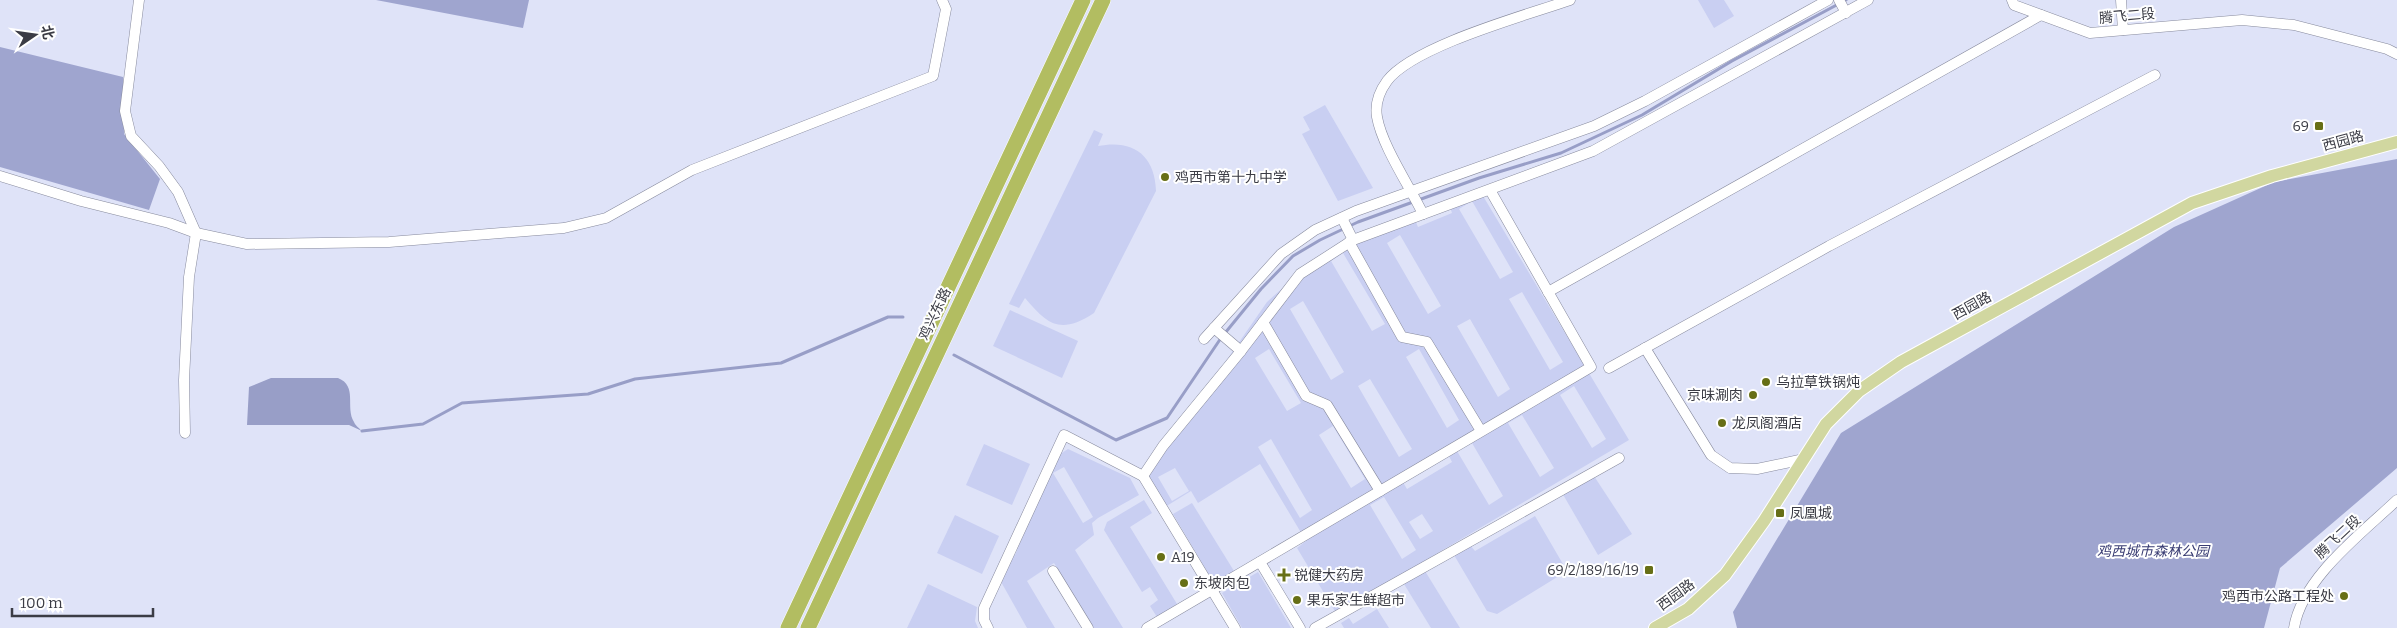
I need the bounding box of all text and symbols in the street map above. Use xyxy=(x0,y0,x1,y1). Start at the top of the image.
street label: 腾飞二段 xyxy=(2098,5,2156,27)
north arrow xyxy=(10,10,60,60)
text: 北 xyxy=(37,23,57,41)
place label: 69 xyxy=(2293,118,2309,135)
marker: 69 xyxy=(2313,120,2325,132)
street label: 西园路 xyxy=(2321,127,2365,155)
place label: 鸡西市第十九中学 xyxy=(1175,169,1287,186)
marker: 鸡西市第十九中学 xyxy=(1159,171,1171,183)
street label: 鸡兴东路 xyxy=(915,285,955,343)
street label: 西园路 xyxy=(1950,288,1994,324)
place label: 乌拉草铁锅炖 xyxy=(1776,374,1860,391)
marker: 乌拉草铁锅炖 xyxy=(1760,376,1772,388)
place label: 京味涮肉 xyxy=(1687,387,1743,404)
marker: 京味涮肉 xyxy=(1747,389,1759,401)
place label: 龙凤阁酒店 xyxy=(1732,415,1802,432)
marker: 龙凤阁酒店 xyxy=(1716,417,1728,429)
place label: 凤凰城 xyxy=(1790,505,1832,522)
marker: 凤凰城 xyxy=(1774,507,1786,519)
street label: 腾飞二段 xyxy=(2312,512,2364,562)
park label: 鸡西城市森林公园 xyxy=(2097,543,2211,560)
place label: A19 xyxy=(1171,549,1195,566)
marker: A19 xyxy=(1155,551,1167,563)
place label: 69/2/189/16/19 xyxy=(1547,562,1639,579)
marker: 69/2/189/16/19 xyxy=(1643,564,1655,576)
place label: 锐健大药房 xyxy=(1294,567,1364,584)
marker: 锐健大药房 xyxy=(1278,569,1290,581)
place label: 东坡肉包 xyxy=(1194,575,1250,592)
street label: 西园路 xyxy=(1654,576,1698,614)
marker: 东坡肉包 xyxy=(1178,577,1190,589)
scale bar xyxy=(12,586,154,618)
place label: 鸡西市公路工程处 xyxy=(2222,588,2334,605)
marker: 鸡西市公路工程处 xyxy=(2338,590,2350,602)
place label: 果乐家生鲜超市 xyxy=(1307,592,1405,609)
text: 100 m xyxy=(20,594,63,612)
marker: 果乐家生鲜超市 xyxy=(1291,594,1303,606)

